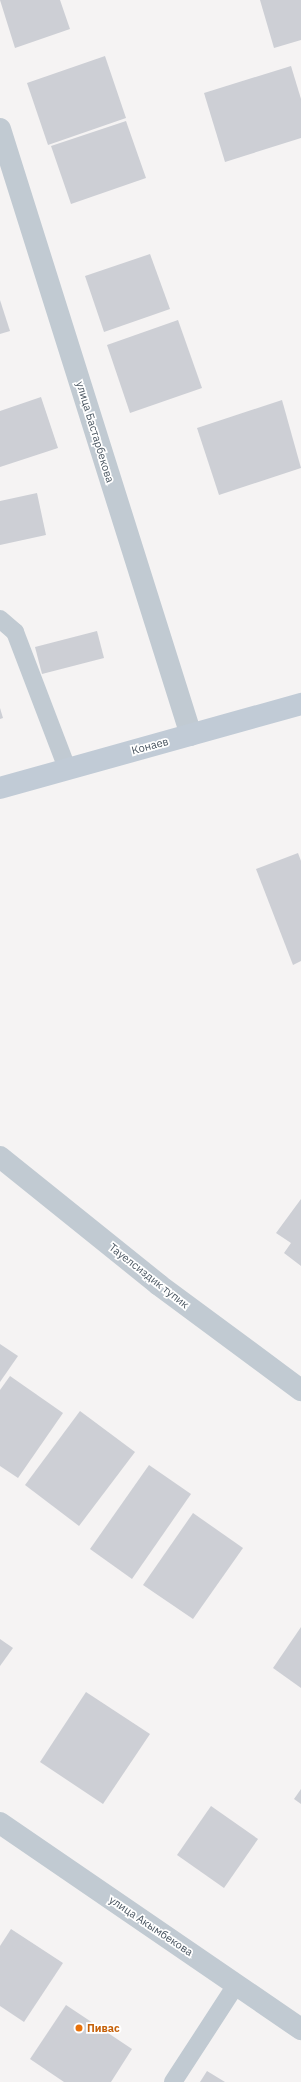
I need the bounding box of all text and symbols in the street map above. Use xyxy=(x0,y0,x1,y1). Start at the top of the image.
street label: улица Бастарбекова xyxy=(73,380,117,484)
street label: Конаев xyxy=(130,735,170,757)
street label: Тауелсиздик тупик xyxy=(106,1241,192,1311)
street label: улица Акымбекова xyxy=(107,1893,195,1959)
place label: Пивас xyxy=(87,2021,120,2035)
marker: Пивас xyxy=(74,2023,84,2033)

